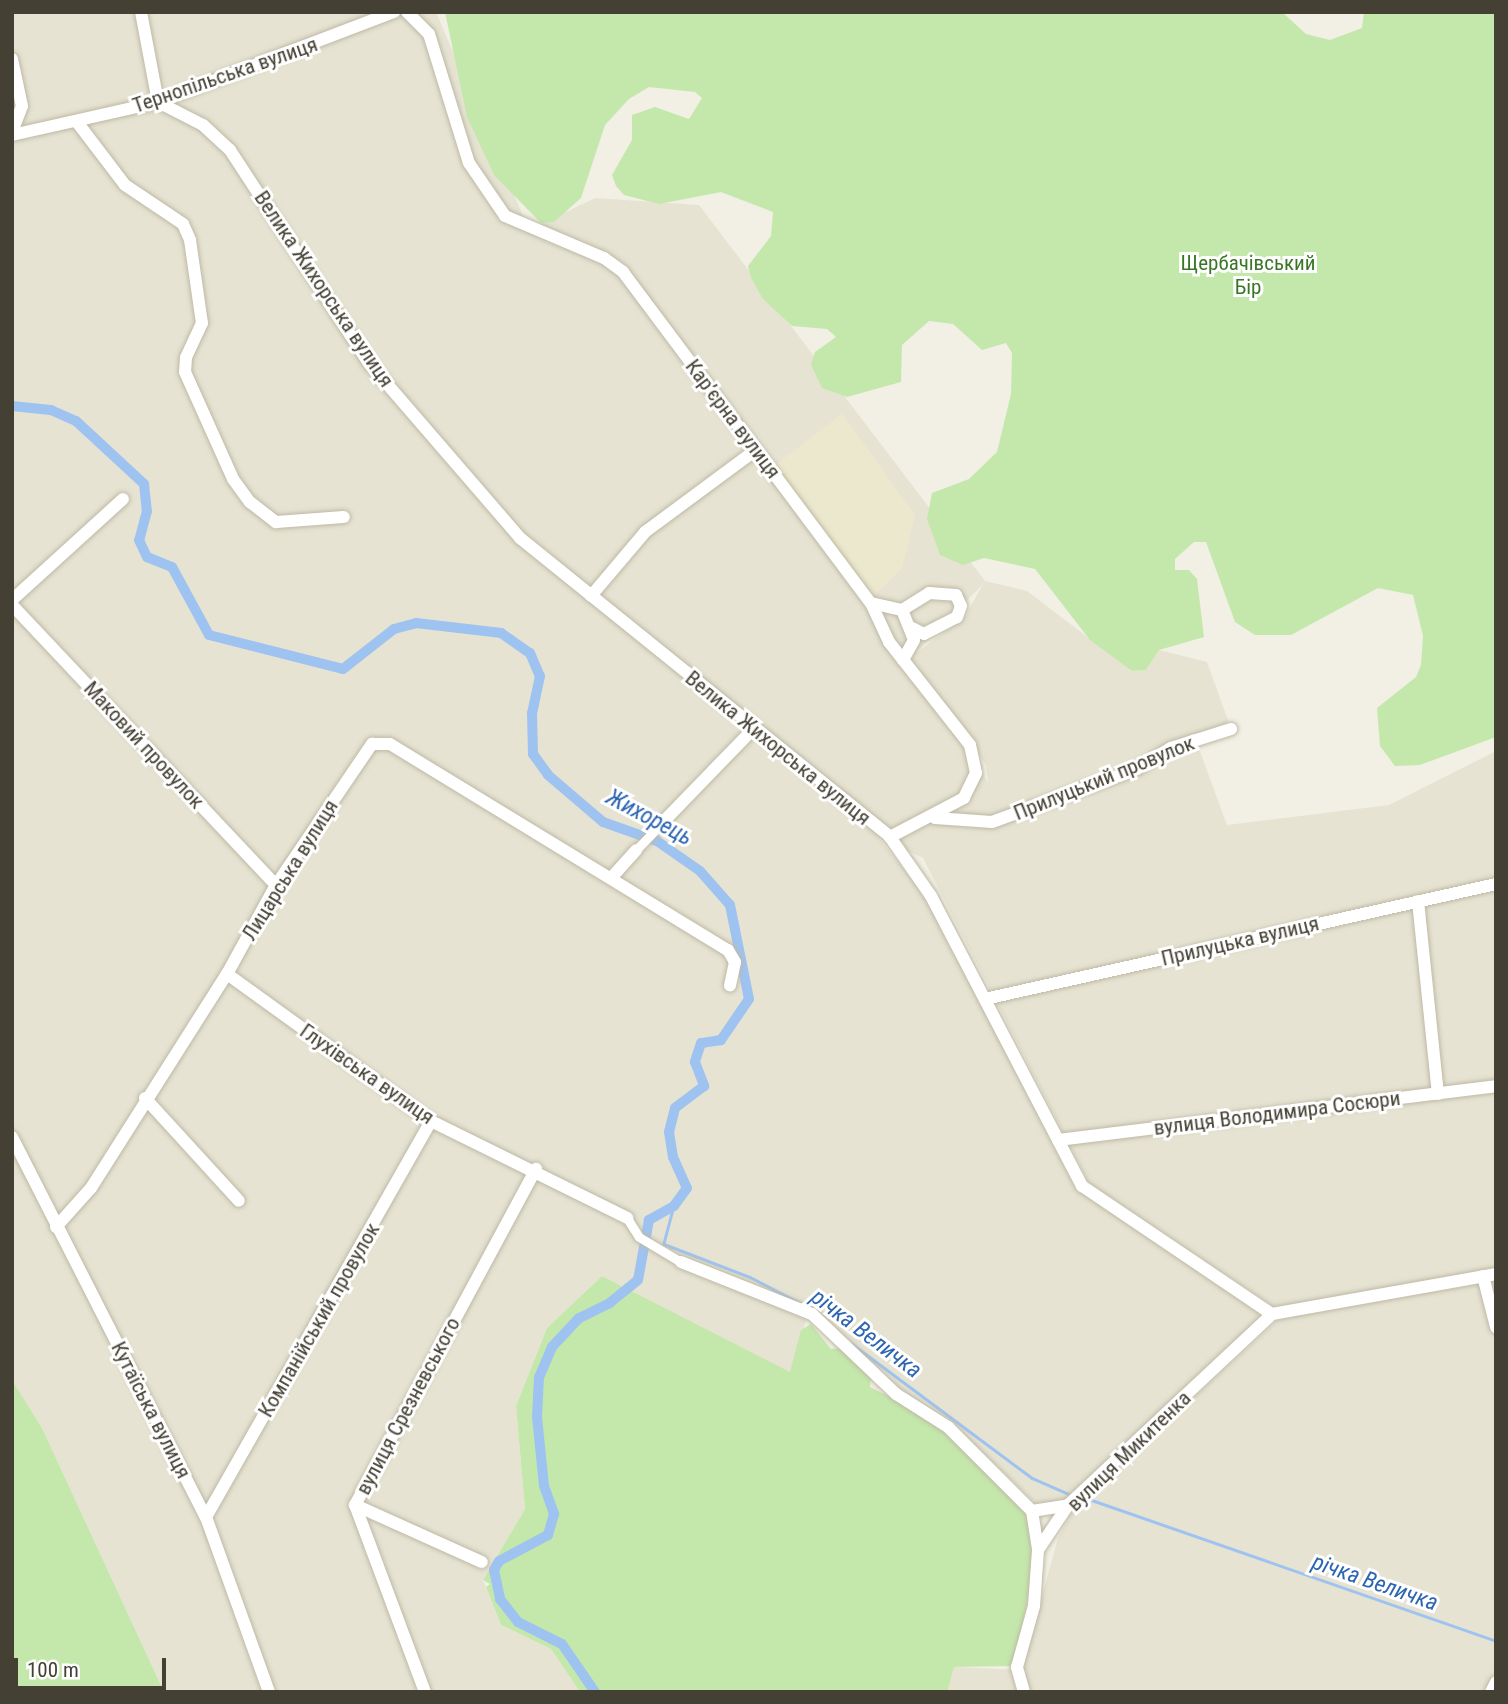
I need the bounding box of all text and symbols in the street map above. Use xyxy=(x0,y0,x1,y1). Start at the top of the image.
street label: Тернопільська вулиця xyxy=(129,32,321,118)
street label: Велика Жихорська вулиця xyxy=(249,186,399,392)
park label: Щербачівський Бір xyxy=(1181,250,1315,300)
street label: Кар’єрна вулиця xyxy=(680,354,786,484)
street label: Велика Жихорська вулиця xyxy=(680,665,876,831)
street label: Маковий провулок xyxy=(79,676,209,814)
street label: Прилуцький провулок xyxy=(1010,730,1198,826)
water label: Жихорець xyxy=(601,784,697,852)
street label: Лицарська вулиця xyxy=(237,795,343,945)
street label: Прилуцька вулиця xyxy=(1159,911,1321,971)
street label: Глухівська вулиця xyxy=(295,1018,439,1130)
street label: вулиця Володимира Сосюри xyxy=(1152,1085,1402,1141)
street label: Компанійський провулок xyxy=(253,1218,385,1422)
water label: річка Величка xyxy=(805,1284,927,1384)
street label: вулиця Срезневського xyxy=(351,1313,465,1499)
street label: Кутаїська вулиця xyxy=(106,1337,196,1483)
street label: вулиця Микитенка xyxy=(1062,1386,1196,1516)
water label: річка Величка xyxy=(1309,1549,1441,1617)
scale bar xyxy=(18,1644,170,1688)
text: 100 m xyxy=(27,1658,79,1682)

